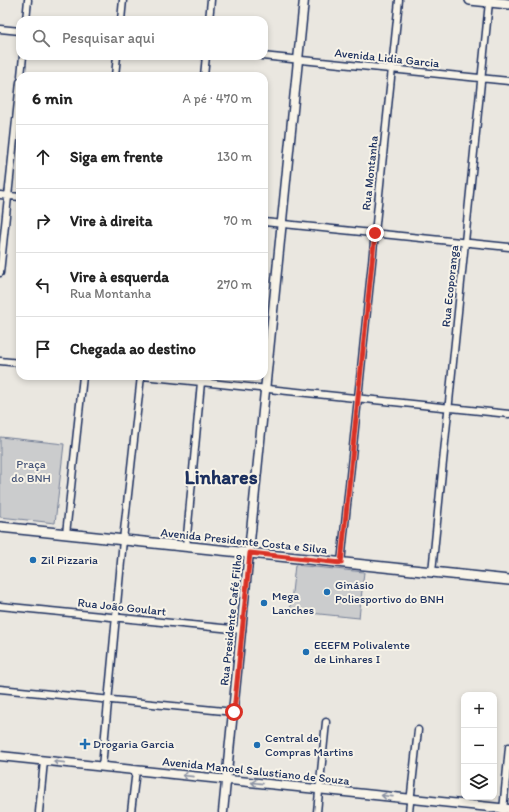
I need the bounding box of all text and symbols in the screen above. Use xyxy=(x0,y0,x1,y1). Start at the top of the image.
search box xyxy=(16,16,268,60)
icon: search xyxy=(30,27,52,49)
text: Pesquisar aqui xyxy=(62,29,155,47)
street label: Avenida Lidia Garcia xyxy=(334,46,441,71)
text: 6 min xyxy=(32,88,73,108)
text: A pé · 470 m xyxy=(183,91,252,106)
street label: Rua Montanha xyxy=(359,135,381,211)
icon: ahead xyxy=(32,146,54,168)
text: Siga em frente xyxy=(70,148,163,166)
text: 130 m xyxy=(217,149,252,164)
icon: right xyxy=(32,210,54,232)
text: Vire à direita xyxy=(70,212,153,230)
text: 70 m xyxy=(224,213,252,228)
route end xyxy=(366,224,384,242)
street label: Rua Ecoporanga xyxy=(439,243,461,328)
text: Vire à esquerda xyxy=(70,268,169,286)
icon: left xyxy=(32,274,54,296)
text: 270 m xyxy=(217,277,252,292)
text: Rua Montanha xyxy=(70,286,151,301)
icon: arrive xyxy=(32,338,54,360)
text: Chegada ao destino xyxy=(70,340,196,358)
park label: Praça do BNH xyxy=(11,457,51,485)
district label: Linhares xyxy=(184,465,258,489)
street label: Avenida Presidente Costa e Silva xyxy=(160,525,329,557)
place label: Zil Pizzaria xyxy=(41,553,98,567)
street label: Rua Presidente Café Filho xyxy=(217,554,245,686)
marker: Zil Pizzaria xyxy=(28,555,38,565)
place label: Ginásio Poliesportivo do BNH xyxy=(335,578,444,606)
marker: Ginásio Poliesportivo do BNH xyxy=(322,587,332,597)
place label: Mega Lanches xyxy=(272,589,314,617)
street label: Rua João Goulart xyxy=(77,595,167,619)
marker: Mega Lanches xyxy=(259,598,269,608)
place label: EEEFM Polivalente de Linhares I xyxy=(314,638,410,666)
marker: EEEFM Polivalente de Linhares I xyxy=(301,647,311,657)
map controls xyxy=(461,692,497,800)
button: + xyxy=(461,692,497,728)
route start xyxy=(225,703,243,721)
button: − xyxy=(461,728,497,764)
place label: Central de Compras Martins xyxy=(265,731,353,759)
place label: Drogaria Garcia xyxy=(93,737,175,751)
marker: Drogaria Garcia xyxy=(80,739,90,749)
marker: Central de Compras Martins xyxy=(252,740,262,750)
street label: Avenida Manoel Salustiano de Souza xyxy=(162,754,351,788)
one-way arrow xyxy=(53,759,66,766)
button: layers xyxy=(461,764,497,800)
one-way arrow xyxy=(182,772,195,779)
one-way arrow xyxy=(251,779,264,787)
one-way arrow xyxy=(381,793,394,800)

